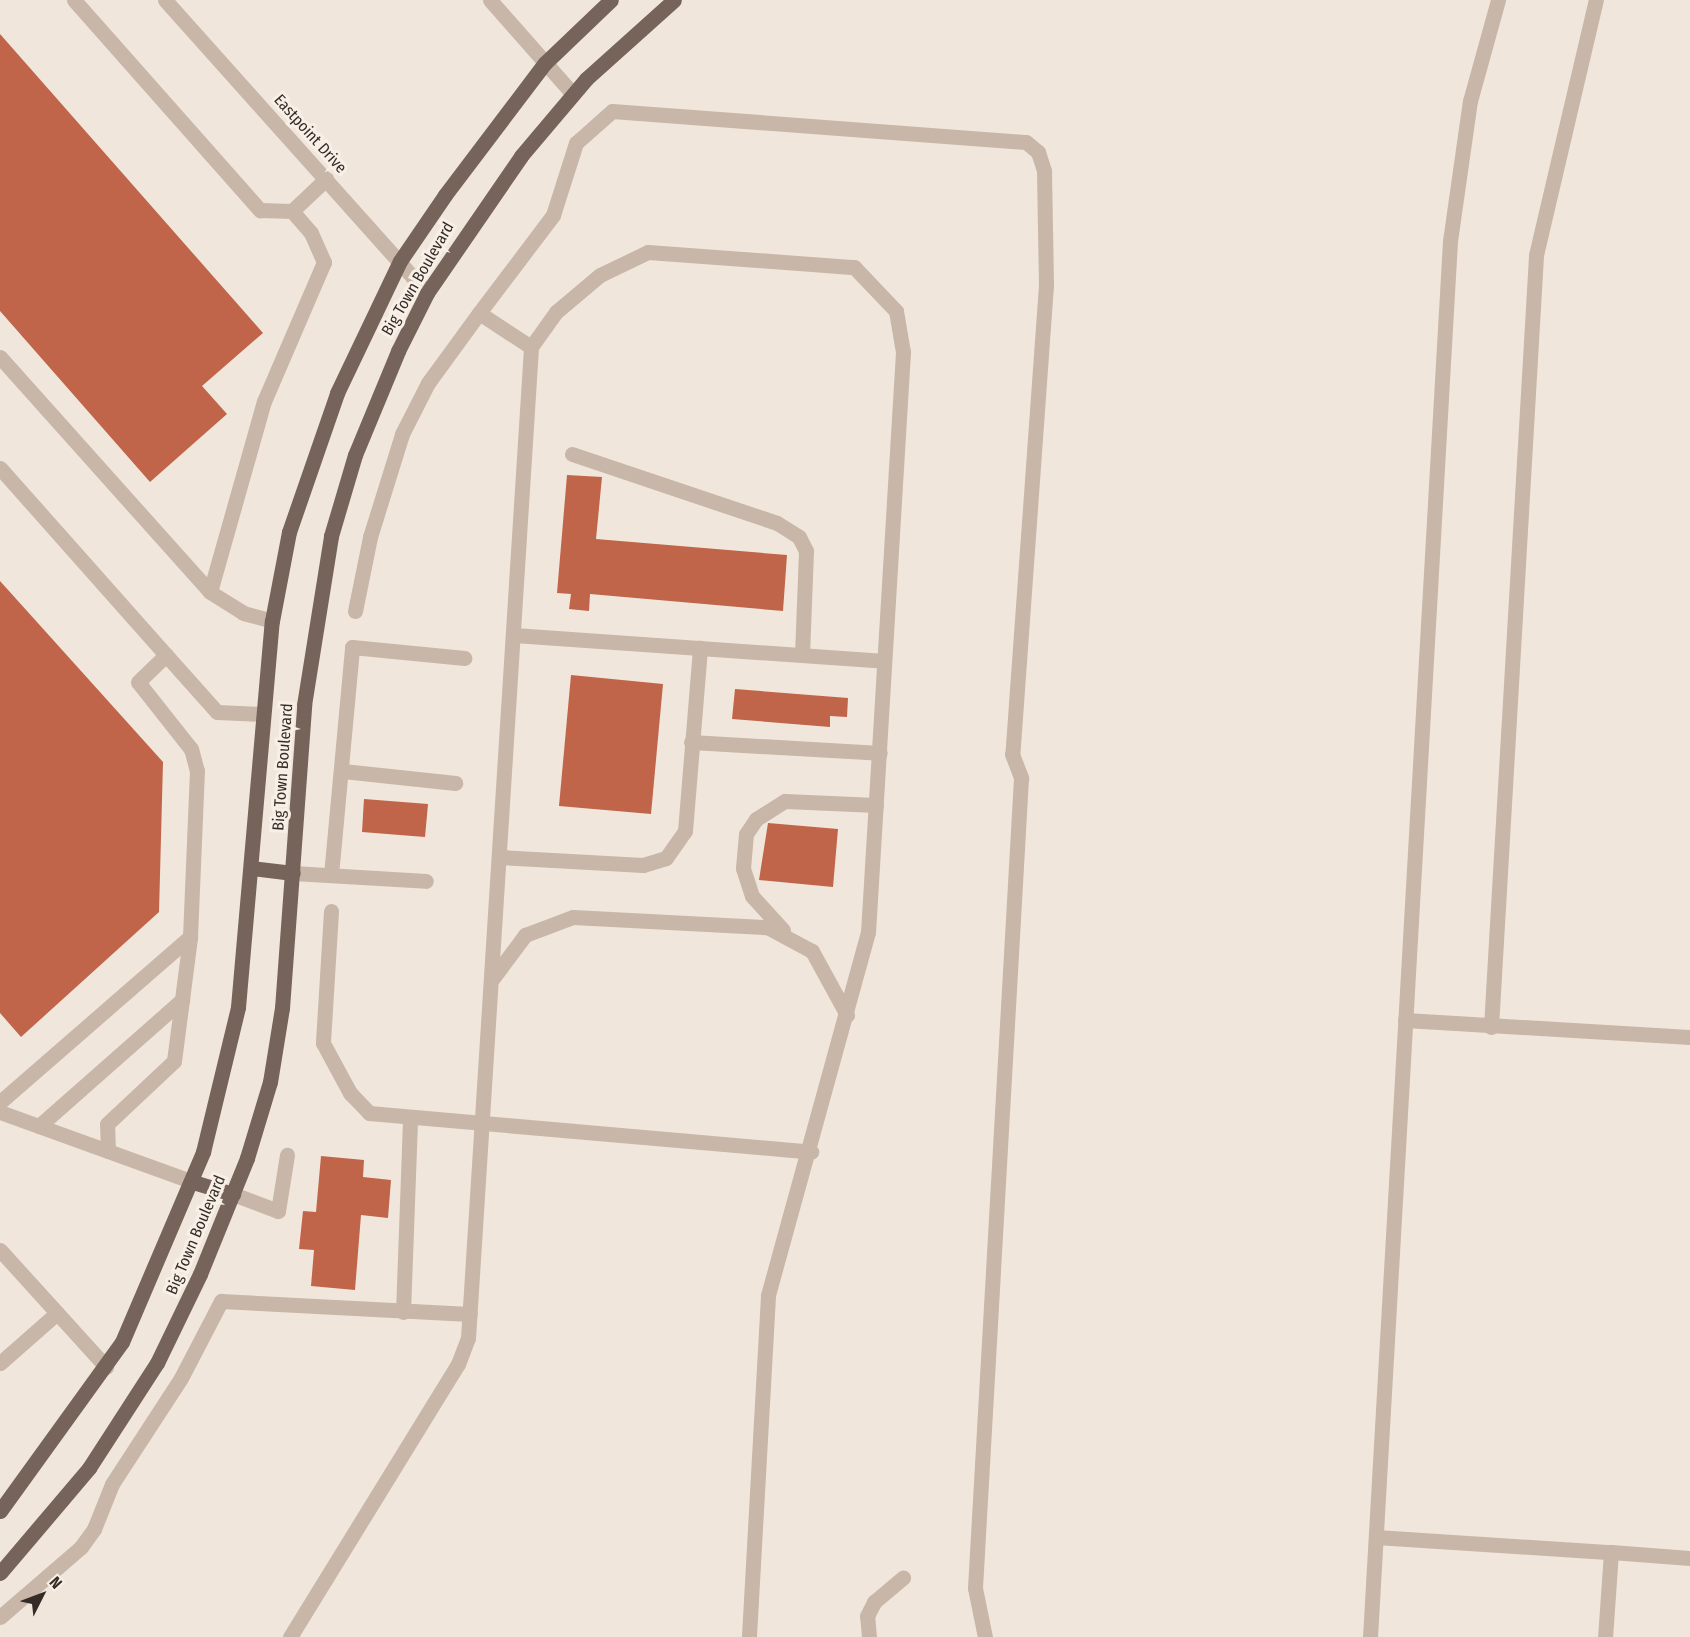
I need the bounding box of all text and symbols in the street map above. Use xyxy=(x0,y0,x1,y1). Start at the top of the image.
street label: Eastpoint Drive xyxy=(270,91,350,177)
street label: Big Town Boulevard xyxy=(378,219,458,339)
street label: Big Town Boulevard xyxy=(269,703,297,831)
street label: Big Town Boulevard xyxy=(162,1172,230,1298)
north arrow xyxy=(12,1565,72,1625)
text: N xyxy=(45,1573,66,1593)

